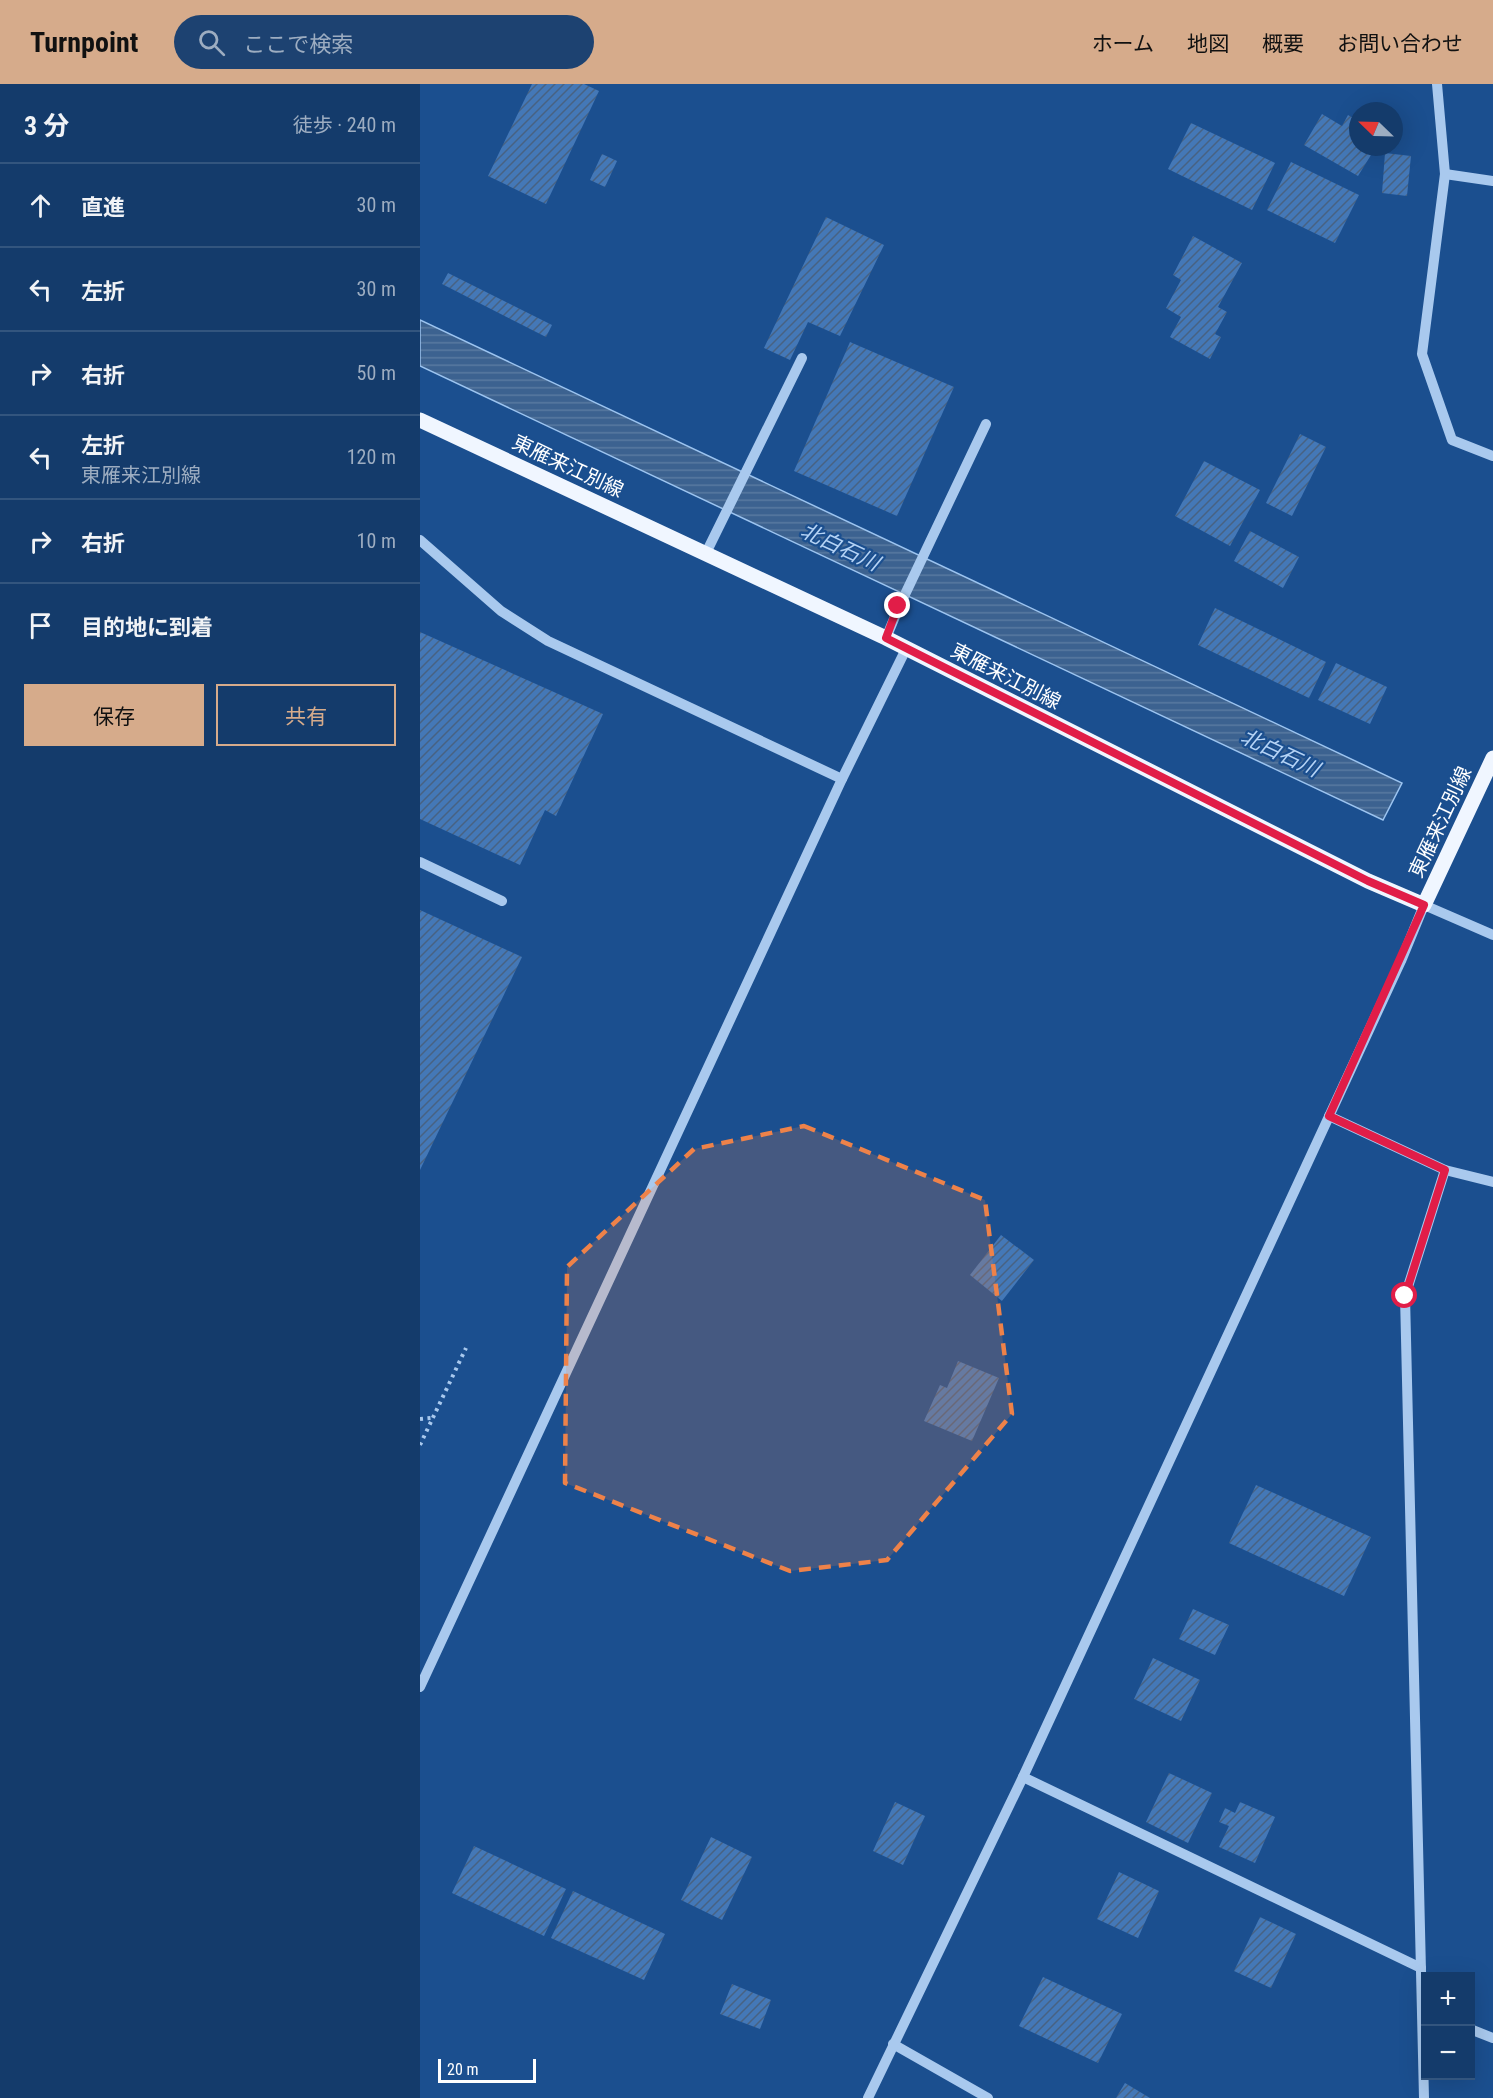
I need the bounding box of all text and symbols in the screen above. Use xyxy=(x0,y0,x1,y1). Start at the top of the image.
search box xyxy=(174,15,594,69)
text: Turnpoint xyxy=(30,26,138,59)
icon: search xyxy=(195,26,228,59)
text: ここで検索 xyxy=(243,32,353,57)
text: ホーム xyxy=(1092,32,1154,56)
text: 地図 xyxy=(1187,32,1229,56)
text: 概要 xyxy=(1262,32,1304,56)
text: お問い合わせ xyxy=(1337,32,1463,56)
north arrow xyxy=(1349,102,1403,156)
text: 3 分 xyxy=(24,111,69,141)
text: 徒歩 · 240 m xyxy=(293,113,396,137)
icon: ahead xyxy=(24,189,57,222)
text: 30 m xyxy=(357,193,396,217)
text: 直進 xyxy=(81,195,125,220)
icon: left xyxy=(24,273,57,306)
text: 30 m xyxy=(357,277,396,301)
text: 左折 xyxy=(81,279,125,304)
icon: right xyxy=(24,357,57,390)
text: 50 m xyxy=(357,361,396,385)
text: 右折 xyxy=(81,363,125,388)
street label: 東雁来江別線 xyxy=(509,430,627,502)
text: 左折 xyxy=(81,433,125,458)
icon: left xyxy=(24,441,57,474)
text: 120 m xyxy=(347,445,396,469)
text: 東雁来江別線 xyxy=(81,463,201,487)
water label: 北白石川 xyxy=(797,518,885,576)
icon: right xyxy=(24,525,57,558)
text: 10 m xyxy=(357,529,396,553)
text: 右折 xyxy=(81,531,125,556)
route end xyxy=(884,592,910,618)
icon: arrive xyxy=(24,609,57,642)
text: 目的地に到着 xyxy=(81,615,213,640)
street label: 東雁来江別線 xyxy=(947,638,1065,714)
button: 保存 xyxy=(24,684,204,746)
button: 共有 xyxy=(216,684,396,746)
water label: 北白石川 xyxy=(1237,724,1325,782)
street label: 東雁来江別線 xyxy=(1404,763,1476,881)
route start xyxy=(1391,1282,1417,1308)
map controls xyxy=(1421,1972,1475,2080)
button: + xyxy=(1421,1972,1475,2026)
button: − xyxy=(1421,2026,1475,2080)
scale bar xyxy=(438,2056,536,2084)
text: 20 m xyxy=(447,2060,479,2079)

